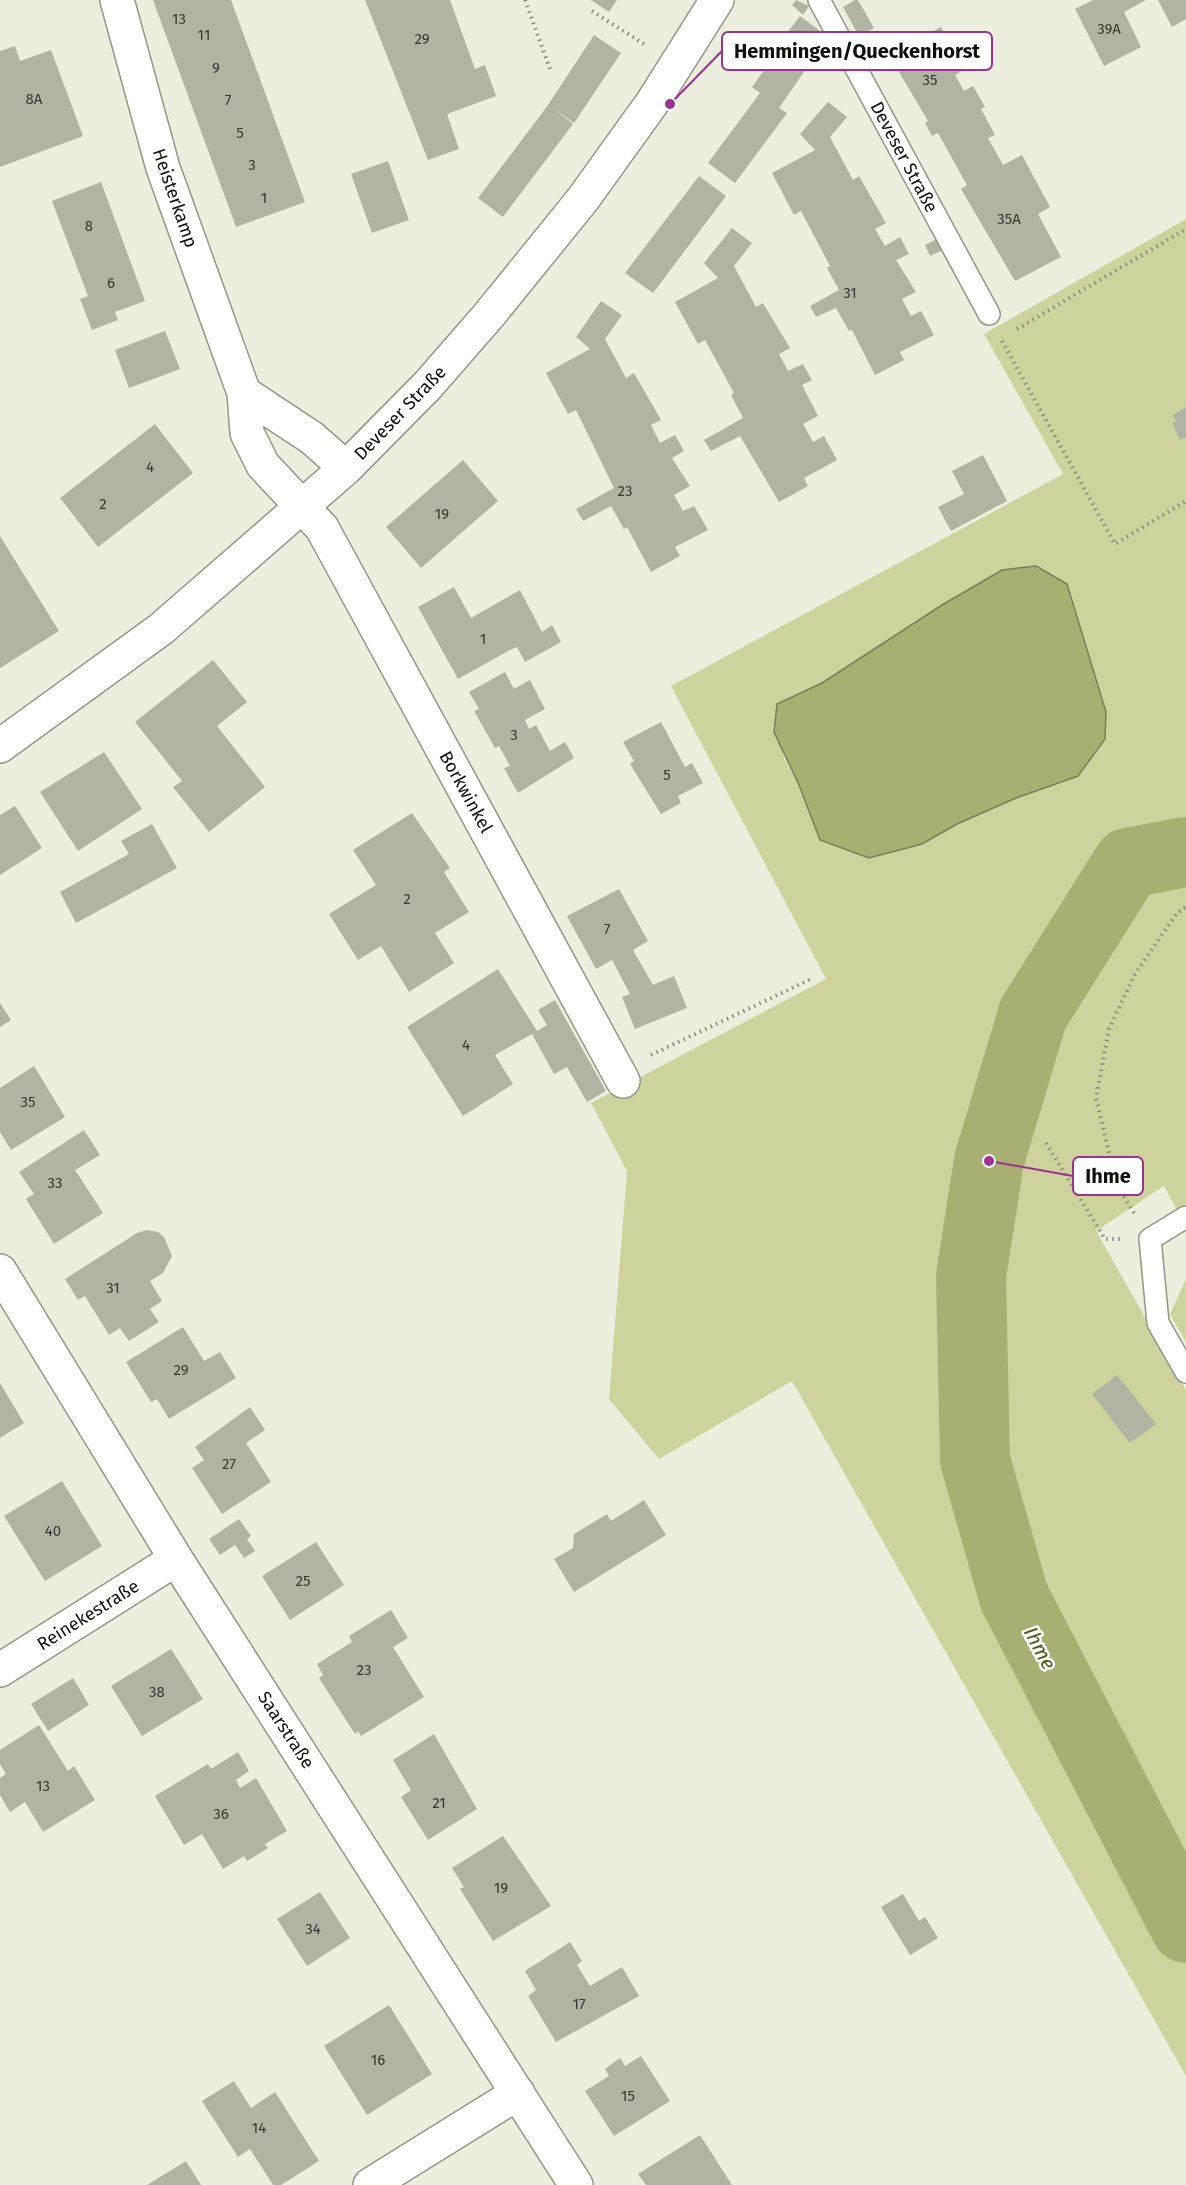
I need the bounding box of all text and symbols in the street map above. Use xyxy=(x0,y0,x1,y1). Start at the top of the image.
house number: 13 xyxy=(172,10,186,28)
house number: 39A xyxy=(1097,20,1121,38)
house number: 11 xyxy=(198,26,210,44)
house number: 29 xyxy=(414,30,430,48)
callout: Hemmingen/Queckenhorst xyxy=(722,32,992,70)
text: Hemmingen/Queckenhorst xyxy=(734,39,980,63)
house number: 9 xyxy=(212,59,220,77)
house number: 35 xyxy=(922,71,938,89)
house number: 8A xyxy=(26,90,43,108)
house number: 7 xyxy=(225,91,232,109)
street label: Deveser Straße xyxy=(865,98,943,216)
house number: 5 xyxy=(236,124,244,142)
street label: Heisterkamp xyxy=(148,146,202,250)
house number: 3 xyxy=(248,156,256,174)
house number: 1 xyxy=(261,189,267,207)
house number: 35A xyxy=(997,210,1021,228)
house number: 8 xyxy=(85,217,93,235)
house number: 6 xyxy=(107,274,115,292)
house number: 31 xyxy=(843,284,857,302)
street label: Deveser Straße xyxy=(349,361,451,465)
house number: 4 xyxy=(146,458,154,476)
house number: 23 xyxy=(618,482,632,500)
house number: 2 xyxy=(99,495,107,513)
house number: 19 xyxy=(435,505,449,523)
house number: 1 xyxy=(480,630,486,648)
house number: 3 xyxy=(510,726,518,744)
street label: Borkwinkel xyxy=(434,747,498,837)
house number: 5 xyxy=(663,766,671,784)
house number: 2 xyxy=(403,890,411,908)
house number: 7 xyxy=(604,920,611,938)
house number: 4 xyxy=(462,1036,470,1054)
house number: 35 xyxy=(20,1093,36,1111)
callout: Ihme xyxy=(1073,1157,1143,1195)
text: Ihme xyxy=(1085,1164,1131,1188)
house number: 33 xyxy=(48,1174,62,1192)
house number: 31 xyxy=(106,1279,120,1297)
house number: 29 xyxy=(173,1361,189,1379)
house number: 27 xyxy=(222,1455,236,1473)
house number: 40 xyxy=(45,1522,61,1540)
house number: 25 xyxy=(296,1572,310,1590)
street label: Reinekestraße xyxy=(33,1575,143,1655)
water label: Ihme xyxy=(1019,1623,1061,1673)
house number: 23 xyxy=(357,1661,371,1679)
house number: 38 xyxy=(149,1683,165,1701)
street label: Saarstraße xyxy=(253,1687,319,1773)
house number: 13 xyxy=(36,1777,50,1795)
house number: 21 xyxy=(432,1794,446,1812)
house number: 36 xyxy=(213,1805,229,1823)
house number: 19 xyxy=(494,1879,508,1897)
house number: 34 xyxy=(305,1920,321,1938)
house number: 17 xyxy=(572,1995,586,2013)
house number: 16 xyxy=(371,2051,385,2069)
house number: 15 xyxy=(621,2087,635,2105)
house number: 14 xyxy=(252,2119,266,2137)

